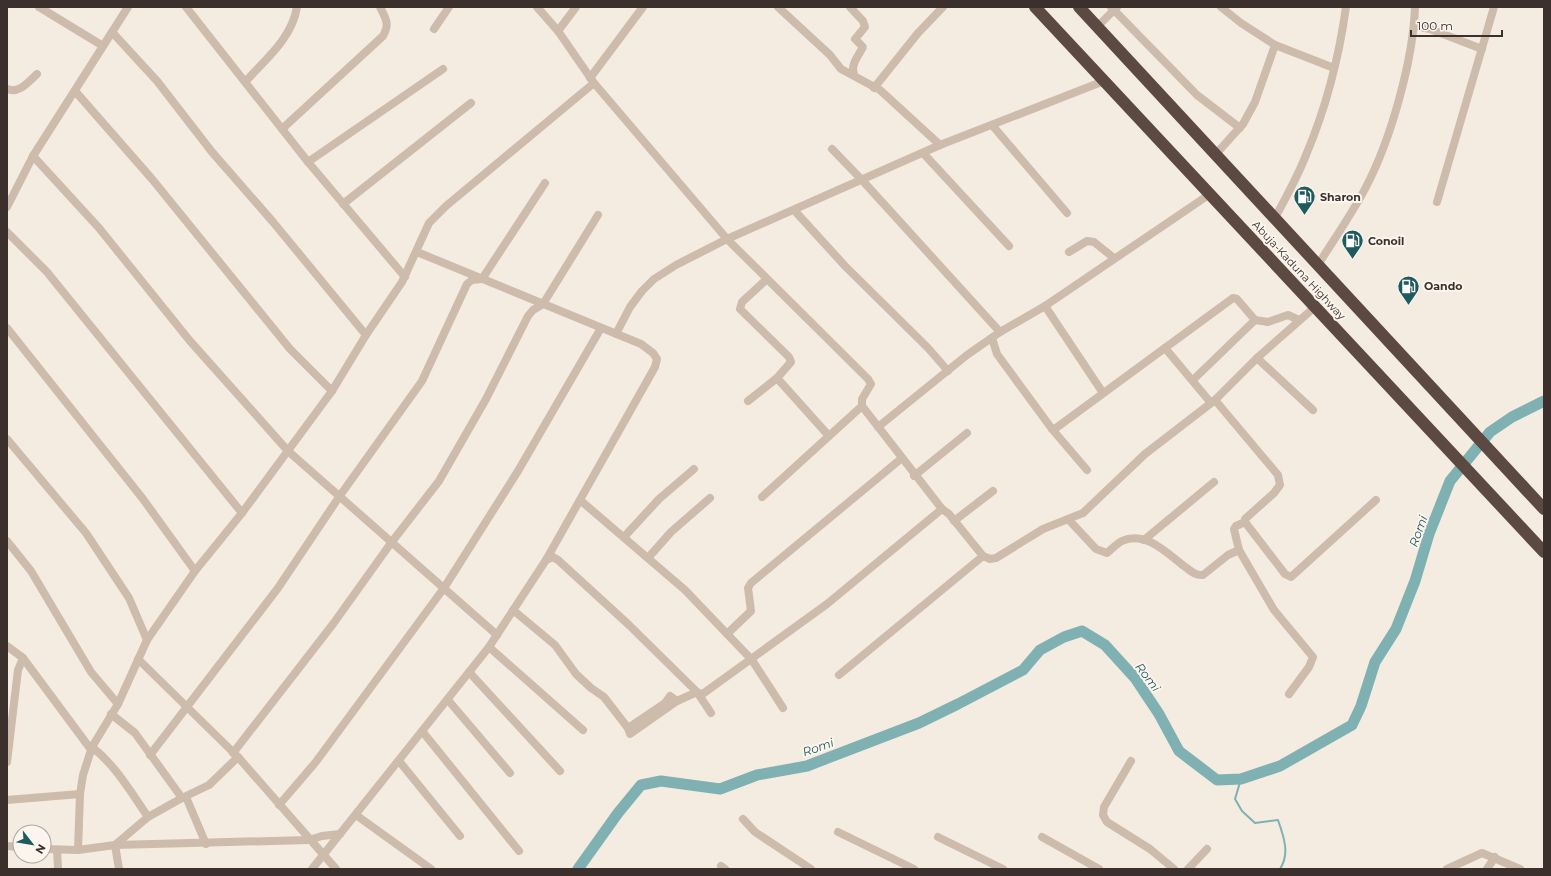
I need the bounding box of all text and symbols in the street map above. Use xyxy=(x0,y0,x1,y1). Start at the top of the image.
scale bar xyxy=(1411,12,1502,38)
text: 100 m xyxy=(1417,18,1453,33)
fuel station icon: Sharon xyxy=(1291,184,1317,217)
place label: Sharon xyxy=(1320,190,1361,204)
street label: Abuja-Kaduna Highway xyxy=(1249,217,1349,323)
fuel station icon: Conoil xyxy=(1340,228,1366,261)
place label: Conoil xyxy=(1368,234,1404,248)
fuel station icon: Oando xyxy=(1396,273,1422,306)
place label: Oando xyxy=(1424,279,1463,293)
water label: Romi xyxy=(1405,513,1431,549)
water label: Romi xyxy=(1132,660,1164,695)
water label: Romi xyxy=(800,734,836,759)
north arrow xyxy=(12,824,52,864)
text: N xyxy=(32,842,49,857)

